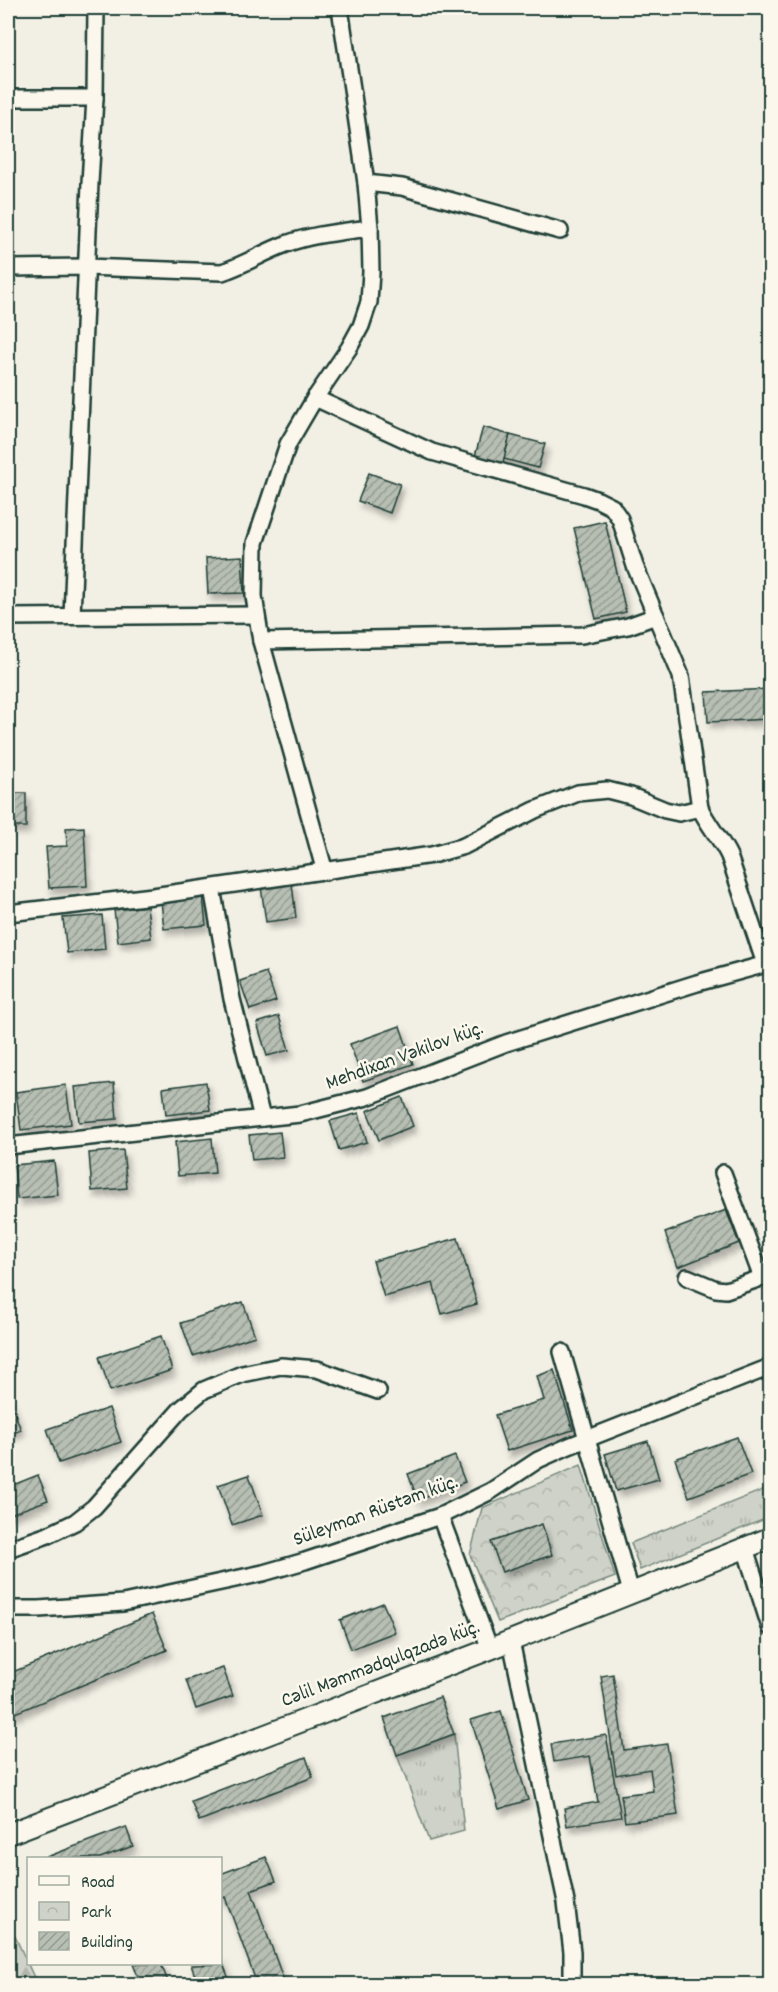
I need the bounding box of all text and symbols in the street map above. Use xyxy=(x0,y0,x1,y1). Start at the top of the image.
street label: Mehdixan Vəkilov küç. xyxy=(322,1015,488,1099)
street label: Süleyman Rüstəm küç. xyxy=(289,1468,463,1556)
street label: Cəlil Məmmədqulqzadə küç. xyxy=(277,1613,485,1717)
legend xyxy=(27,1857,222,1965)
text: Road xyxy=(81,1871,115,1896)
text: Park xyxy=(81,1901,112,1926)
text: Building xyxy=(81,1931,133,1956)

